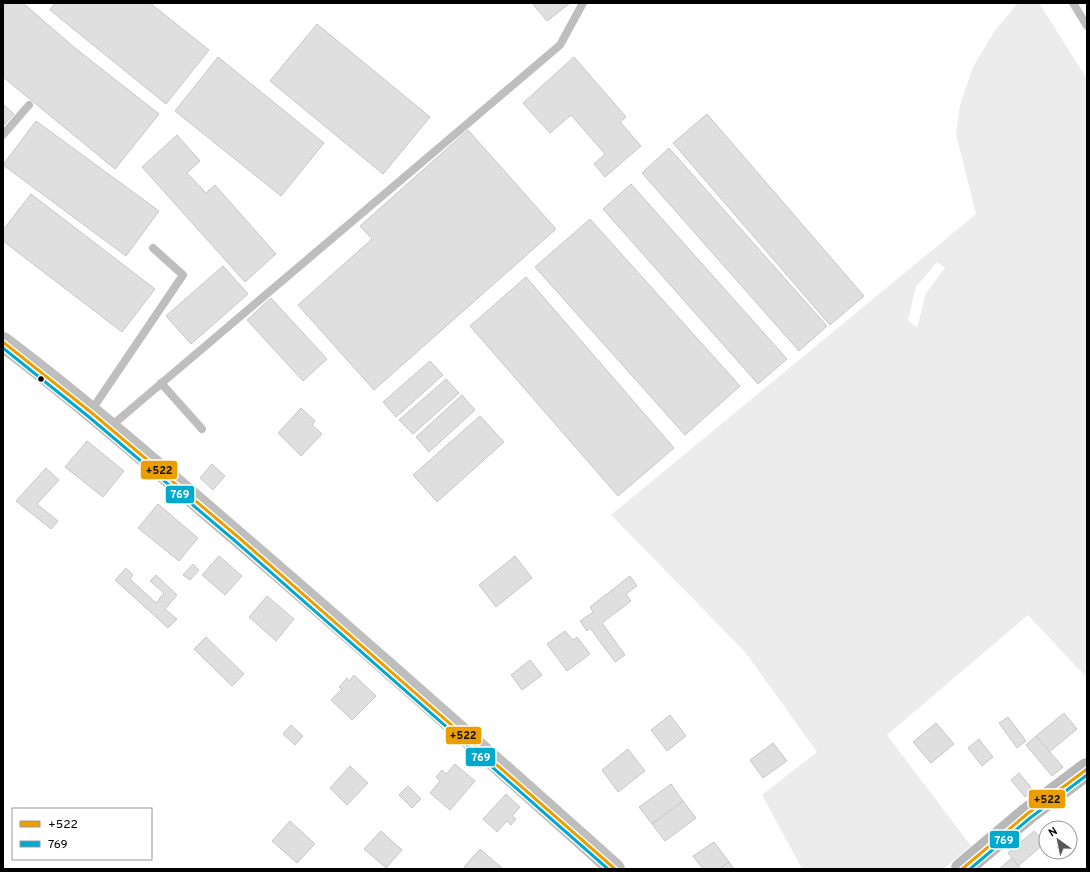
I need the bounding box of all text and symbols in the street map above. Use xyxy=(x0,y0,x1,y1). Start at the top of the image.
unlabelled marker xyxy=(36,374,46,384)
line badge: +522 xyxy=(140,460,178,480)
text: +522 xyxy=(145,464,173,478)
line badge: 769 xyxy=(165,485,195,504)
text: 769 xyxy=(171,488,190,502)
line badge: +522 xyxy=(445,726,482,745)
text: +522 xyxy=(449,729,477,743)
line badge: 769 xyxy=(465,747,496,767)
text: 769 xyxy=(472,751,491,765)
line badge: +522 xyxy=(1028,789,1066,809)
text: +522 xyxy=(1033,793,1061,807)
legend xyxy=(12,808,152,860)
text: +522 xyxy=(48,817,78,833)
north arrow xyxy=(1038,820,1078,860)
text: N xyxy=(1046,824,1060,840)
line badge: 769 xyxy=(989,830,1020,849)
text: 769 xyxy=(995,834,1014,848)
text: 769 xyxy=(48,837,68,853)

